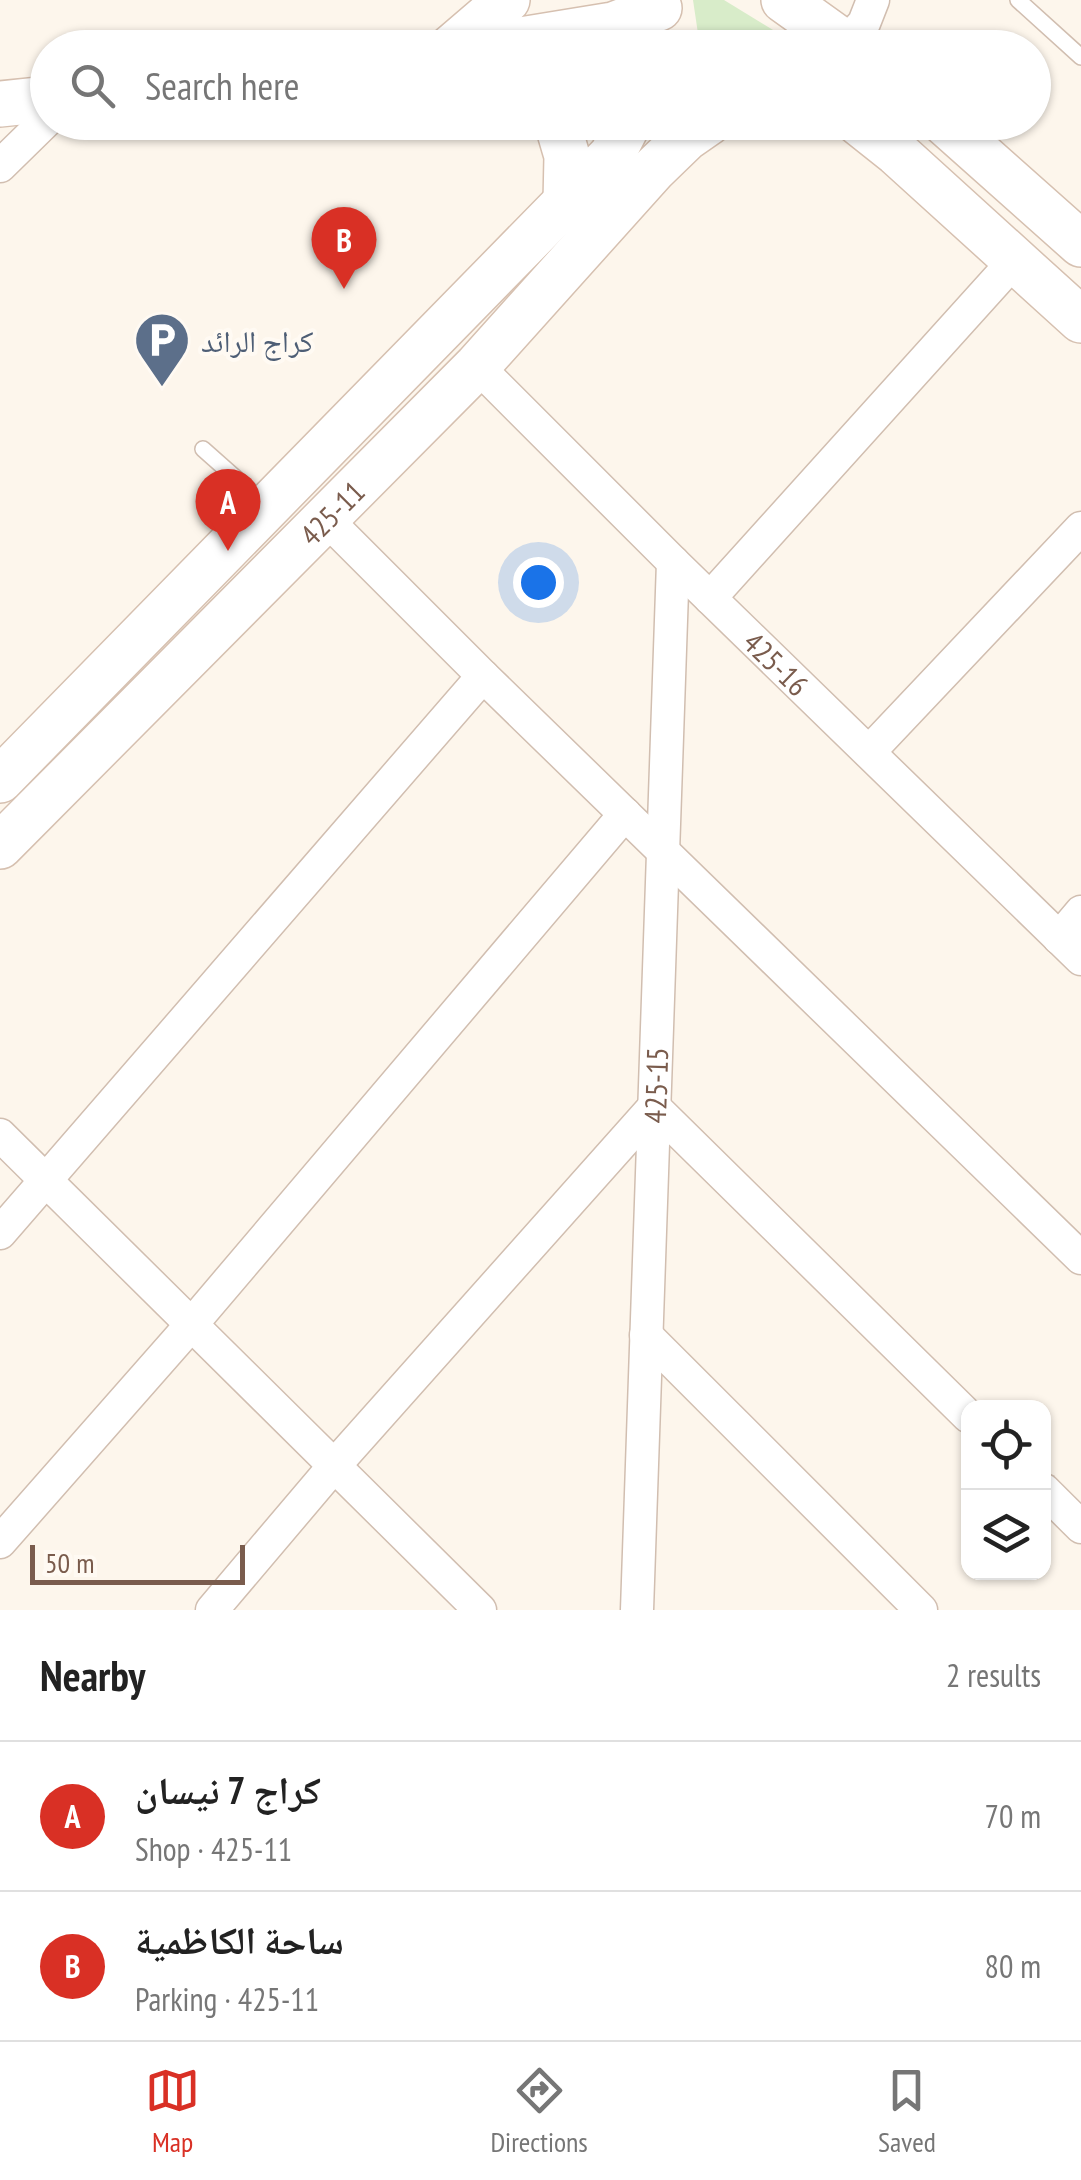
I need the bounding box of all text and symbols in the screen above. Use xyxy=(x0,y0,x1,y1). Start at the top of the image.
search box xyxy=(30,30,1051,140)
icon: search xyxy=(65,58,120,113)
text: Search here xyxy=(145,61,299,110)
pin: B xyxy=(312,206,376,289)
parking icon: كراج الرائد xyxy=(132,310,192,389)
place label: كراج الرائد xyxy=(201,321,313,361)
pin: A xyxy=(196,468,260,551)
street label: 425-11 xyxy=(291,472,372,553)
your location xyxy=(513,557,564,608)
street label: 425-16 xyxy=(736,622,818,704)
street label: 425-15 xyxy=(634,1047,676,1124)
map controls xyxy=(961,1400,1051,1580)
button: locate xyxy=(961,1400,1051,1490)
button: layers xyxy=(961,1490,1051,1580)
scale bar xyxy=(30,1540,245,1584)
text: 50 m xyxy=(45,1544,94,1581)
text: Nearby xyxy=(40,1648,145,1703)
text: 2 results xyxy=(946,1654,1041,1696)
text: كراج 7 نيسان xyxy=(135,1765,321,1814)
text: A xyxy=(64,1795,81,1837)
text: 70 m xyxy=(985,1795,1041,1837)
text: Shop · 425-11 xyxy=(135,1828,292,1870)
text: ساحة الكاظمية xyxy=(135,1915,344,1964)
text: B xyxy=(65,1945,80,1987)
text: 80 m xyxy=(985,1945,1041,1987)
text: Parking · 425-11 xyxy=(135,1978,319,2020)
tab: Map xyxy=(145,2063,200,2160)
tab: Directions xyxy=(490,2063,588,2160)
tab: Saved xyxy=(878,2063,936,2160)

